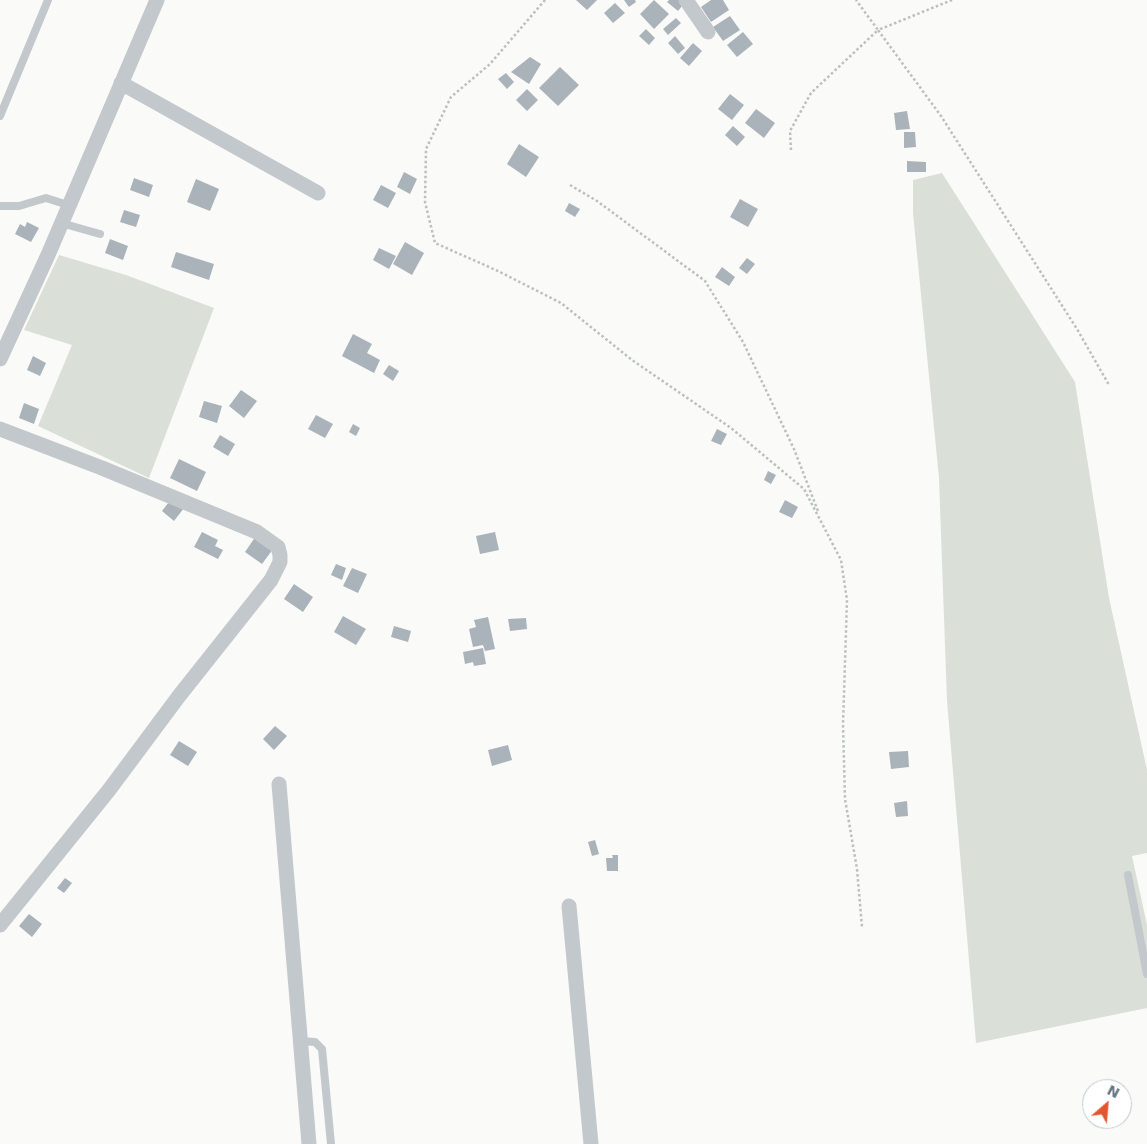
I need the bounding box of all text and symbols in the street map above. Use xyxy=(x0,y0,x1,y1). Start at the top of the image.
north arrow xyxy=(1082,1079,1132,1129)
text: N xyxy=(1105,1082,1122,1101)

